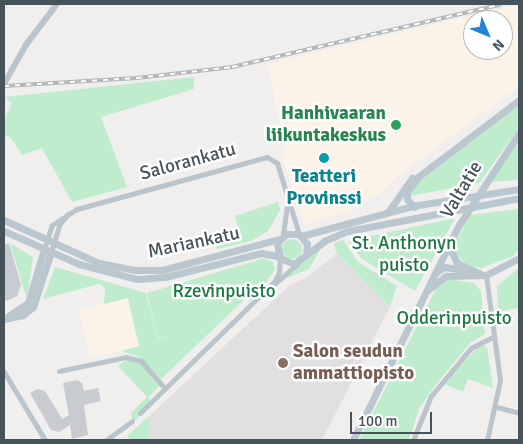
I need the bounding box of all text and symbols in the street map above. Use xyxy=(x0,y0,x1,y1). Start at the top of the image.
north arrow xyxy=(463,10,513,60)
text: N xyxy=(489,36,508,55)
place label: Hanhivaaran liikuntakeskus xyxy=(266,103,386,147)
marker: Hanhivaaran liikuntakeskus xyxy=(390,119,402,131)
street label: Salorankatu xyxy=(138,138,238,186)
marker: Teatteri Provinssi xyxy=(318,152,330,164)
street label: Valtatie xyxy=(436,157,488,223)
place label: Teatteri Provinssi xyxy=(286,166,362,210)
street label: Mariankatu xyxy=(146,222,242,264)
park label: St. Anthonyn puisto xyxy=(352,233,456,277)
park label: Rzevinpuisto xyxy=(172,281,276,303)
park label: Odderinpuisto xyxy=(396,308,512,330)
place label: Salon seudun ammattiopisto xyxy=(293,341,414,385)
marker: Salon seudun ammattiopisto xyxy=(277,357,289,369)
scale bar xyxy=(353,402,436,434)
text: 100 m xyxy=(358,412,398,430)

